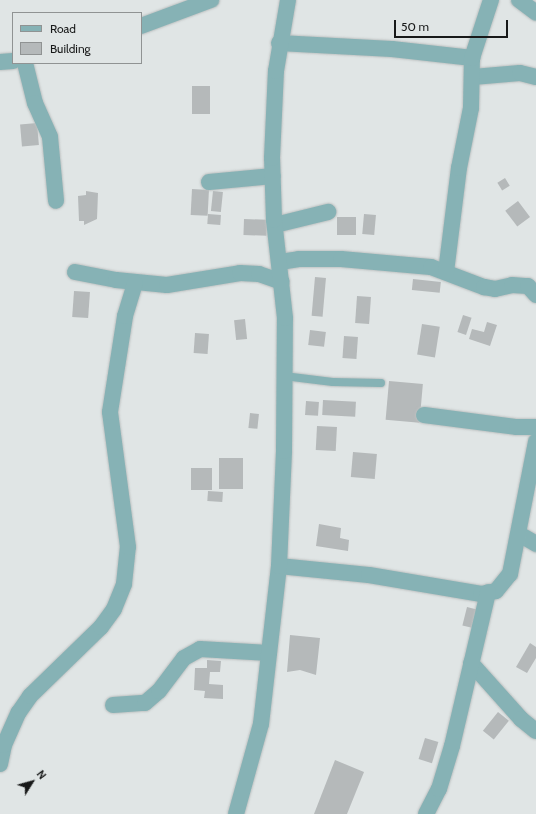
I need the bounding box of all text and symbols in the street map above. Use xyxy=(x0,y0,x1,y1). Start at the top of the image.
legend xyxy=(12,12,142,64)
scale bar xyxy=(396,12,510,38)
text: 50 m xyxy=(401,19,429,34)
text: Road xyxy=(50,21,76,36)
text: Building xyxy=(50,41,91,56)
north arrow xyxy=(12,762,52,802)
text: N xyxy=(34,767,50,782)

